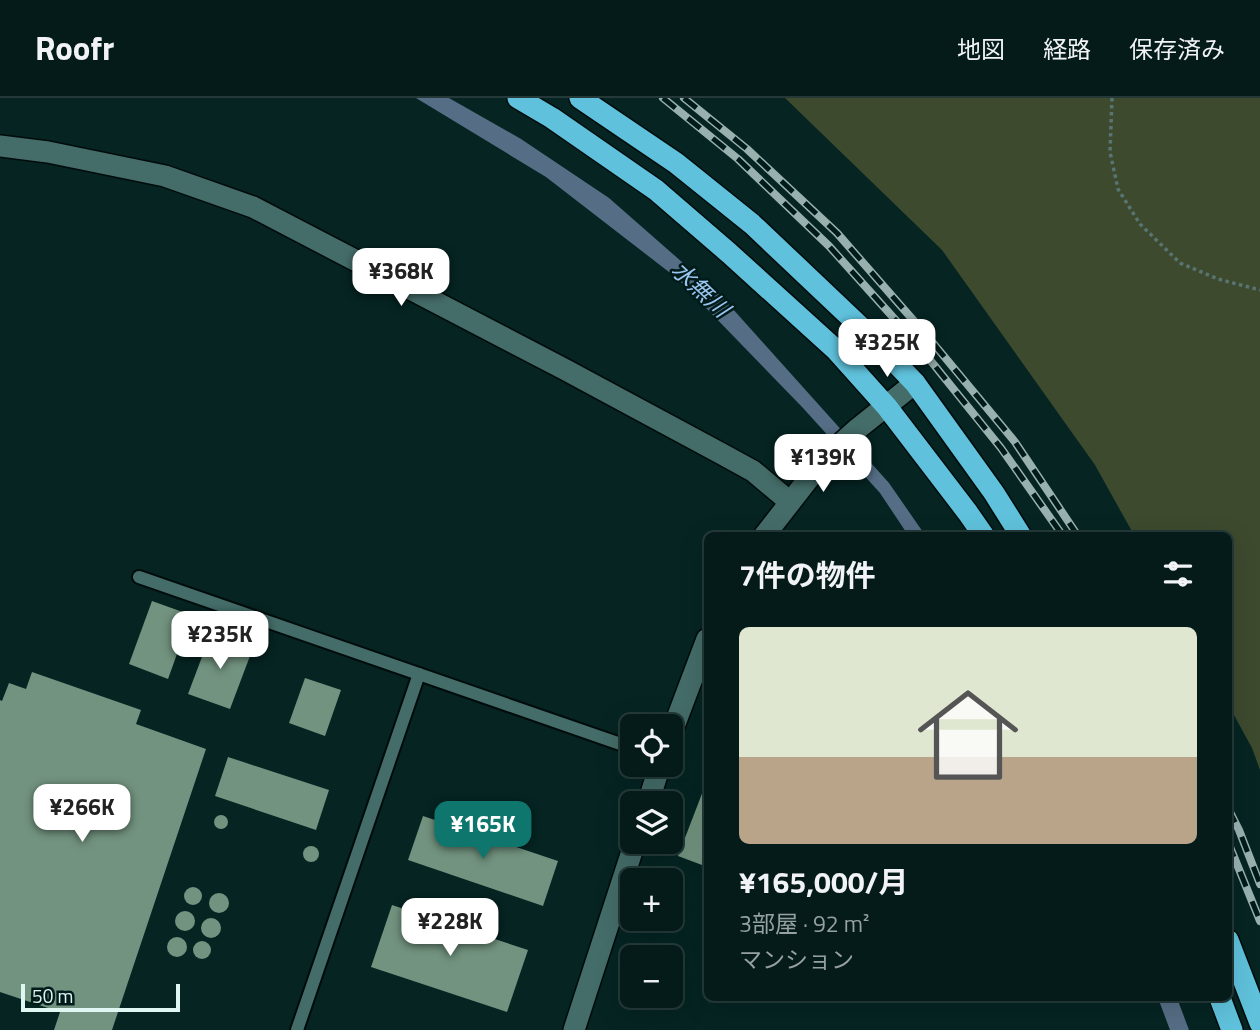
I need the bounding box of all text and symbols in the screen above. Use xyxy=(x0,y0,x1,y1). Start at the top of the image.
text: Roofr xyxy=(35,23,114,73)
text: 地図 xyxy=(957,31,1005,67)
text: 経路 xyxy=(1043,31,1091,67)
text: 保存済み xyxy=(1129,31,1225,67)
pin: ¥368K xyxy=(352,248,450,308)
text: ¥368K xyxy=(368,253,434,288)
water label: 水無川 xyxy=(664,253,740,327)
pin: ¥325K xyxy=(838,320,936,379)
text: ¥325K xyxy=(854,324,920,359)
pin: ¥139K xyxy=(774,434,872,494)
text: ¥139K xyxy=(790,439,856,474)
text: 7件の物件 xyxy=(739,552,876,598)
icon: filters xyxy=(1159,555,1197,593)
pin: ¥235K xyxy=(171,612,269,671)
text: ¥235K xyxy=(187,616,253,651)
icon: home xyxy=(905,672,1031,798)
map controls xyxy=(620,714,683,1008)
button: locate xyxy=(620,714,683,777)
pin: ¥266K xyxy=(33,784,131,844)
text: ¥266K xyxy=(49,789,115,824)
button: layers xyxy=(620,791,683,854)
pin: ¥165K xyxy=(434,802,532,861)
text: ¥165K xyxy=(450,806,516,841)
text: ¥165,000/月 xyxy=(739,859,908,905)
button: + xyxy=(620,868,683,931)
pin: ¥228K xyxy=(401,898,499,958)
text: ¥228K xyxy=(417,903,483,938)
text: 3部屋 · 92 m² xyxy=(739,906,869,941)
text: マンション xyxy=(739,942,854,977)
button: − xyxy=(620,945,683,1008)
scale bar xyxy=(21,981,180,1013)
text: 50 m xyxy=(32,981,73,1010)

